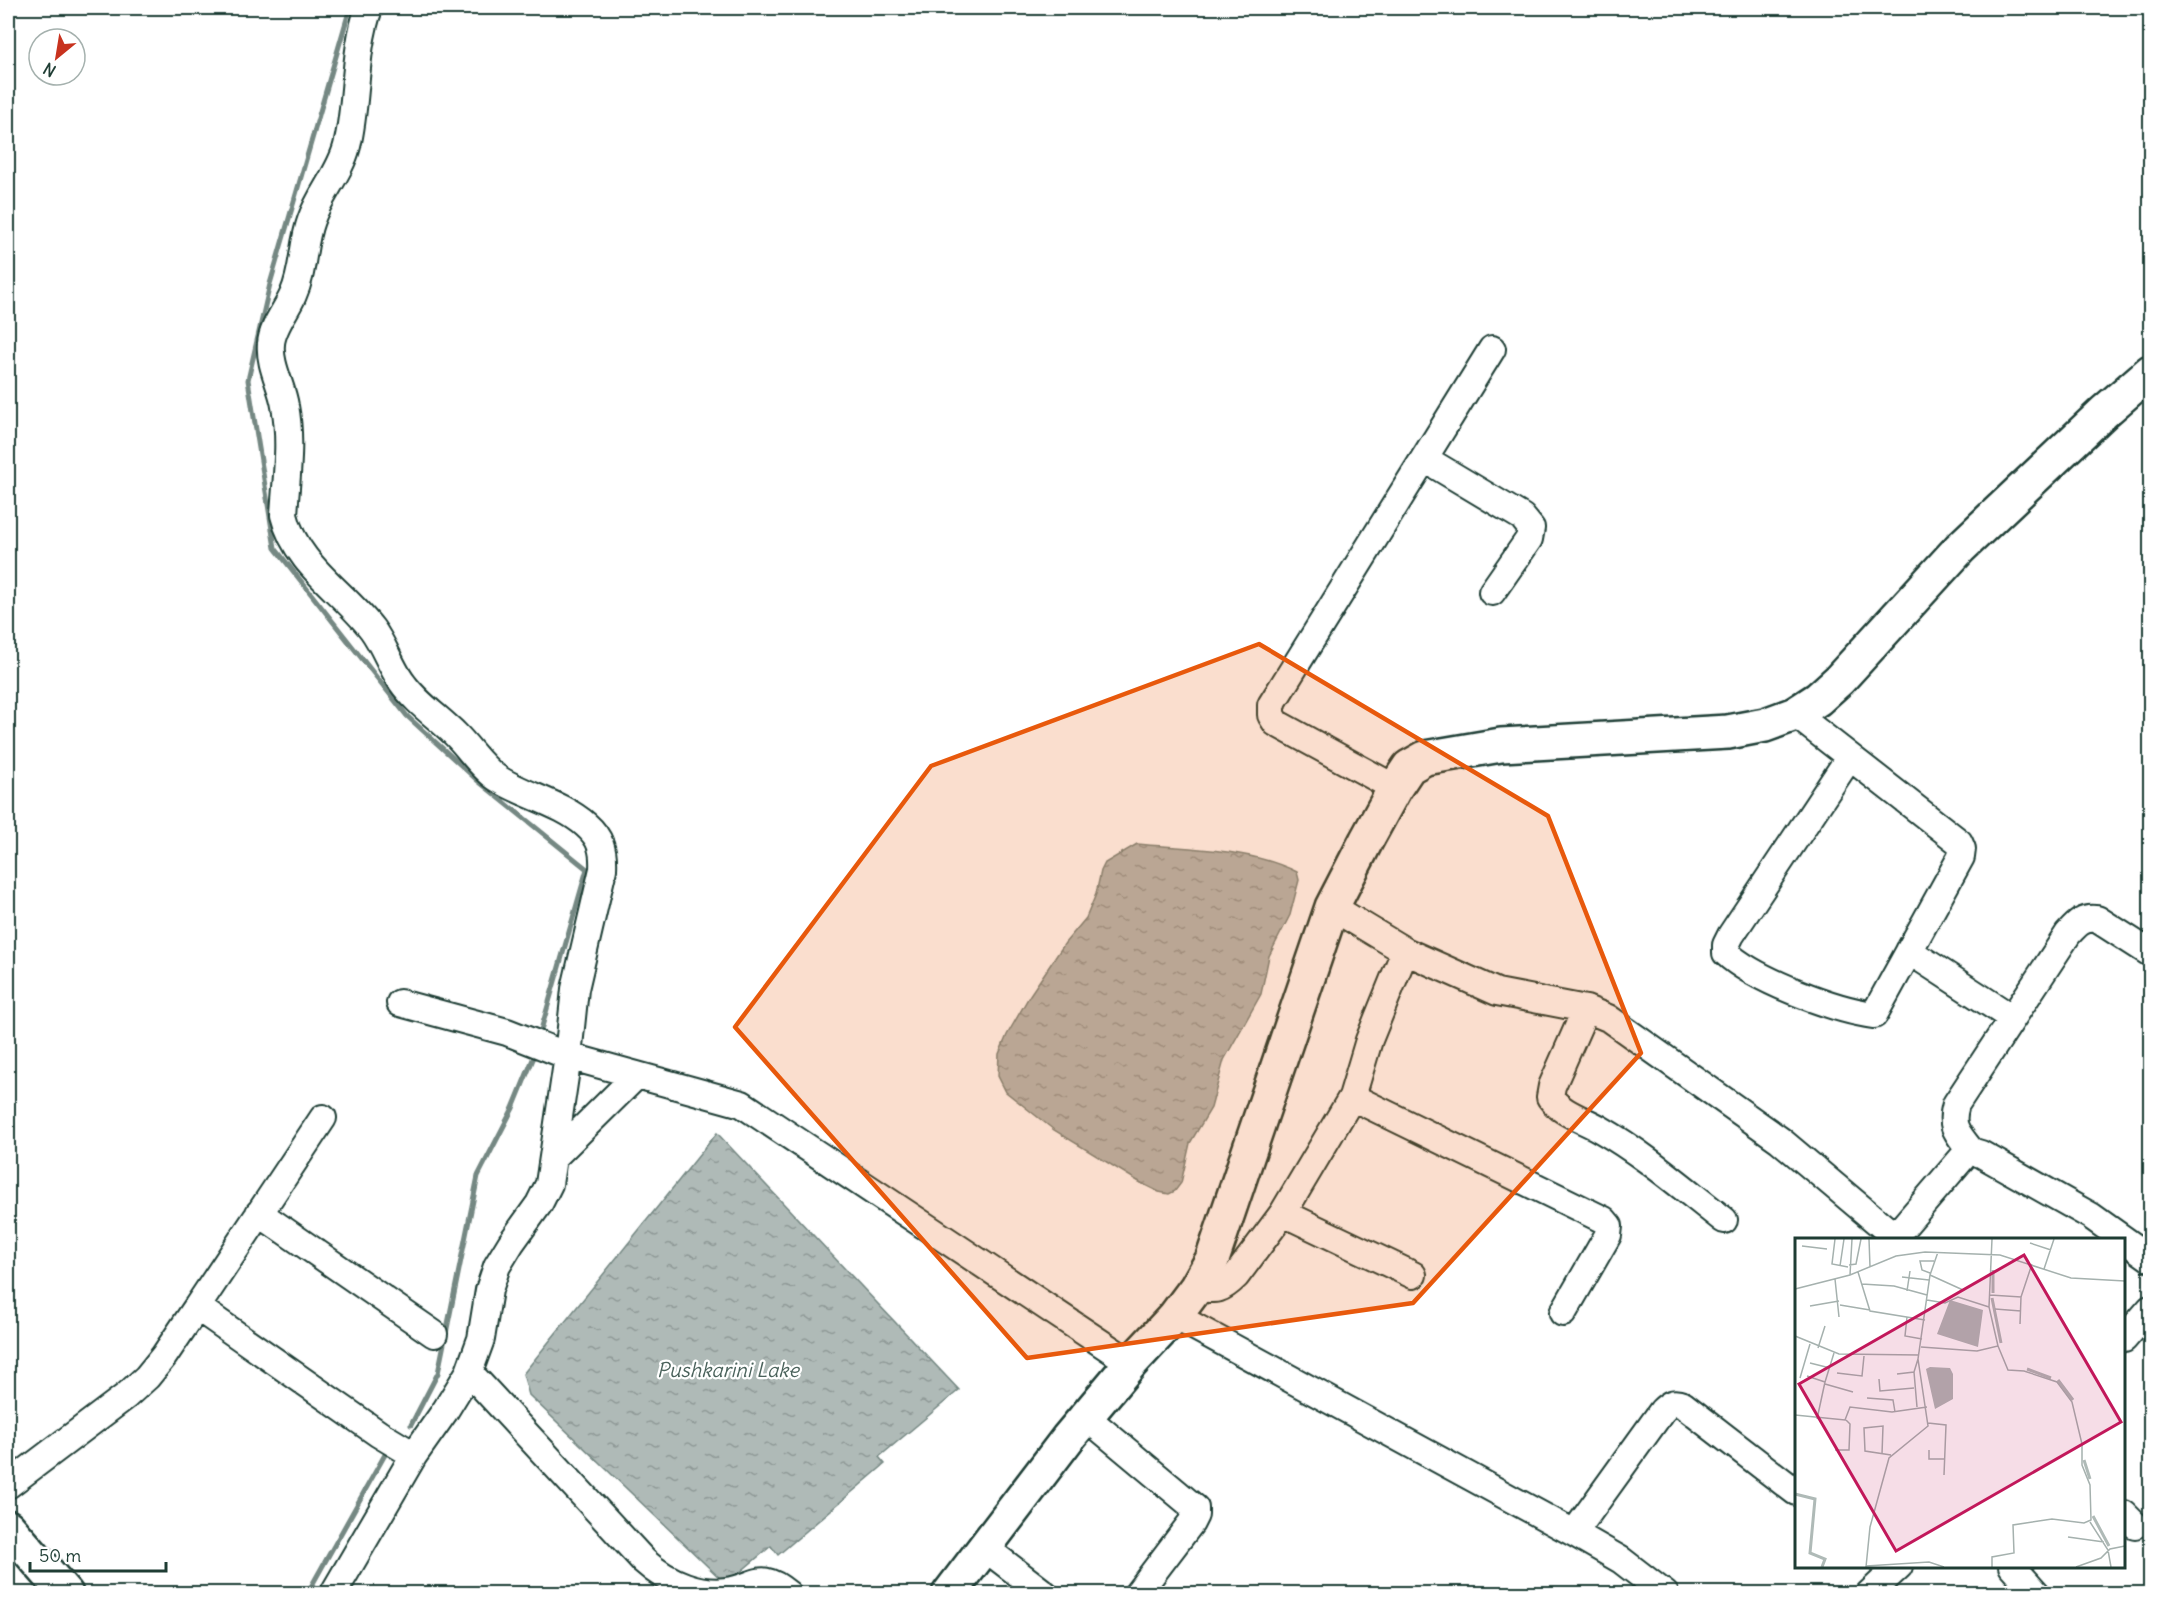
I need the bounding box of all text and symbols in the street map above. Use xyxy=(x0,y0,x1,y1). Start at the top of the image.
north arrow xyxy=(27,27,87,87)
text: N xyxy=(40,59,59,81)
inset map xyxy=(1795,1238,2125,1568)
water label: Pushkarini Lake xyxy=(657,1357,800,1382)
scale bar xyxy=(30,1535,166,1573)
text: 50 m xyxy=(39,1544,81,1567)

